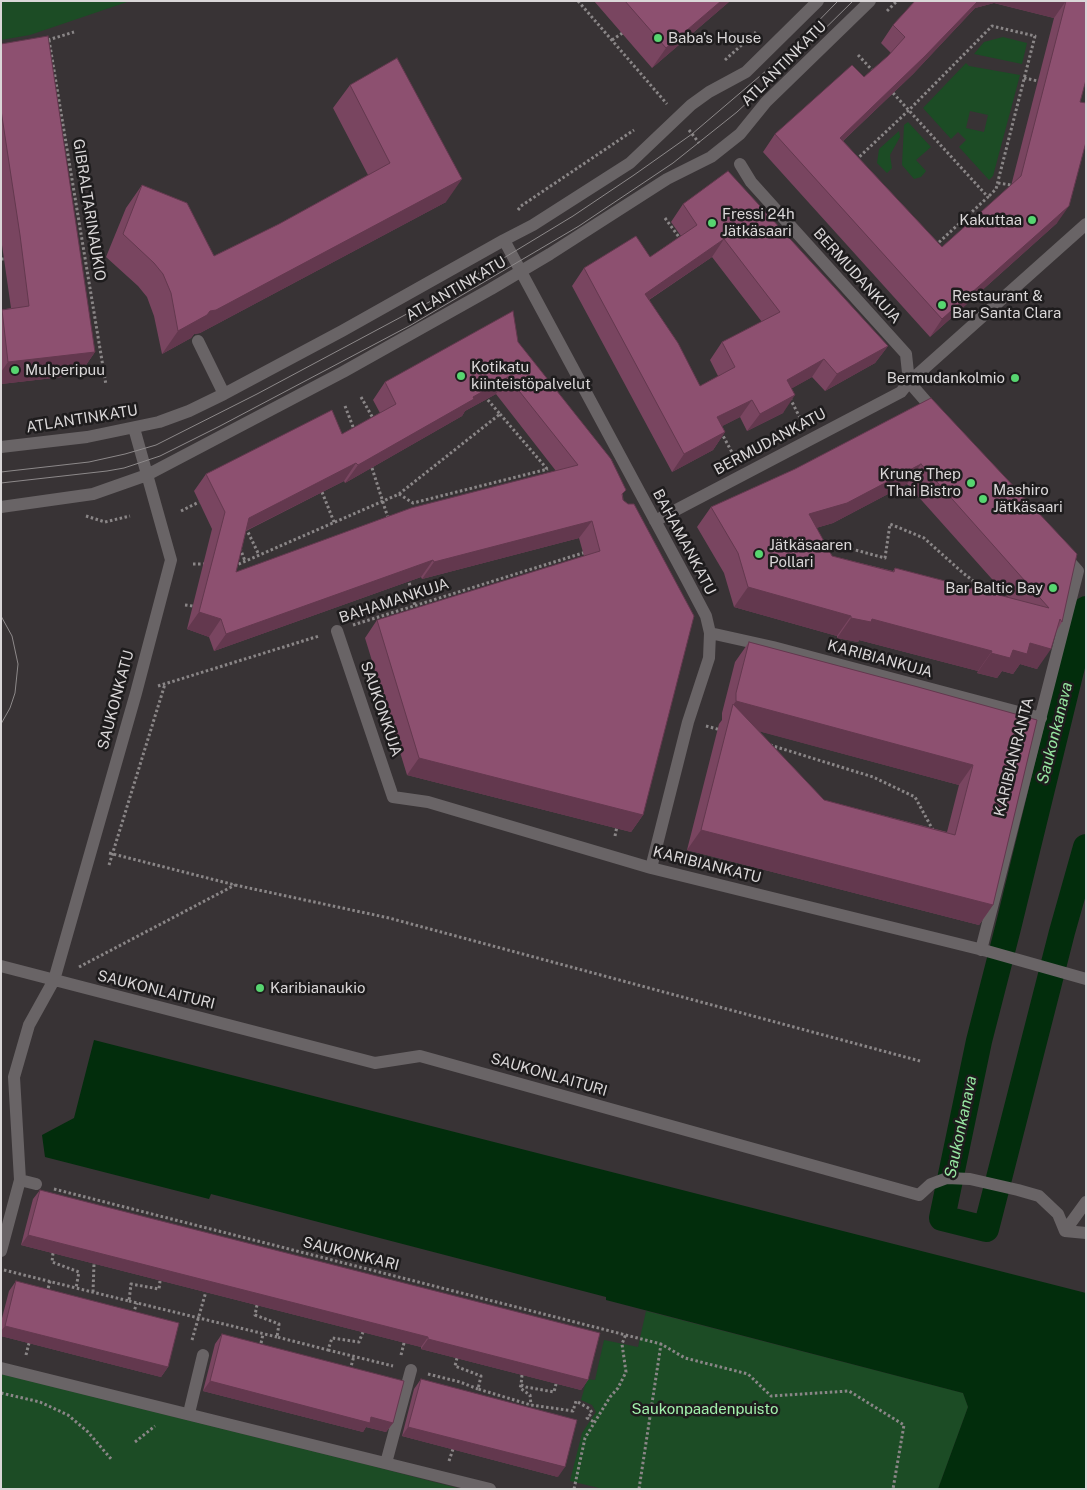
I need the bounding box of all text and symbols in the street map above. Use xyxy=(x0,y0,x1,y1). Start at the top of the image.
street label: ATLANTINKATU xyxy=(738,18,830,110)
place label: Baba's House xyxy=(668,29,761,47)
marker: Baba's House xyxy=(652,32,664,44)
street label: GIBRALTARINAUKIO xyxy=(69,138,109,282)
place label: Fressi 24h Jätkäsaari xyxy=(722,205,795,240)
place label: Kakuttaa xyxy=(959,211,1022,229)
marker: Kakuttaa xyxy=(1026,214,1038,226)
marker: Fressi 24h Jätkäsaari xyxy=(706,217,718,229)
street label: BERMUDANKUJA xyxy=(810,225,904,327)
street label: ATLANTINKATU xyxy=(403,253,509,325)
place label: Restaurant & Bar Santa Clara xyxy=(952,287,1061,322)
marker: Restaurant & Bar Santa Clara xyxy=(936,299,948,311)
place label: Kotikatu kiinteistöpalvelut xyxy=(471,358,591,393)
place label: Mulperipuu xyxy=(25,361,105,379)
marker: Mulperipuu xyxy=(9,364,21,376)
place label: Bermudankolmio xyxy=(887,369,1005,387)
marker: Kotikatu kiinteistöpalvelut xyxy=(455,370,467,382)
marker: Bermudankolmio xyxy=(1009,372,1021,384)
street label: ATLANTINKATU xyxy=(25,401,139,437)
street label: BERMUDANKATU xyxy=(711,405,829,479)
place label: Krung Thep Thai Bistro xyxy=(879,465,961,500)
marker: Krung Thep Thai Bistro xyxy=(965,477,977,489)
place label: Mashiro Jätkäsaari xyxy=(993,481,1063,516)
street label: BAHAMANKATU xyxy=(649,486,719,598)
marker: Mashiro Jätkäsaari xyxy=(977,493,989,505)
place label: Jätkäsaaren Pollari xyxy=(769,536,852,571)
marker: Jätkäsaaren Pollari xyxy=(753,548,765,560)
street label: BAHAMANKUJA xyxy=(337,575,451,627)
place label: Bar Baltic Bay xyxy=(945,579,1043,597)
marker: Bar Baltic Bay xyxy=(1047,582,1059,594)
street label: KARIBIANKUJA xyxy=(825,636,935,682)
street label: SAUKONKATU xyxy=(94,648,138,752)
street label: SAUKONKUJA xyxy=(356,659,406,759)
water label: Saukonkanava xyxy=(1033,680,1077,786)
street label: KARIBIANRANTA xyxy=(990,696,1038,818)
street label: KARIBIANKATU xyxy=(651,843,763,887)
street label: SAUKONLAITURI xyxy=(95,967,217,1013)
place label: Karibianaukio xyxy=(270,979,365,997)
marker: Karibianaukio xyxy=(254,982,266,994)
street label: SAUKONLAITURI xyxy=(489,1050,609,1100)
water label: Saukonkanava xyxy=(941,1074,981,1180)
street label: SAUKONKARI xyxy=(301,1233,401,1275)
park label: Saukonpaadenpuisto xyxy=(632,1400,778,1418)

